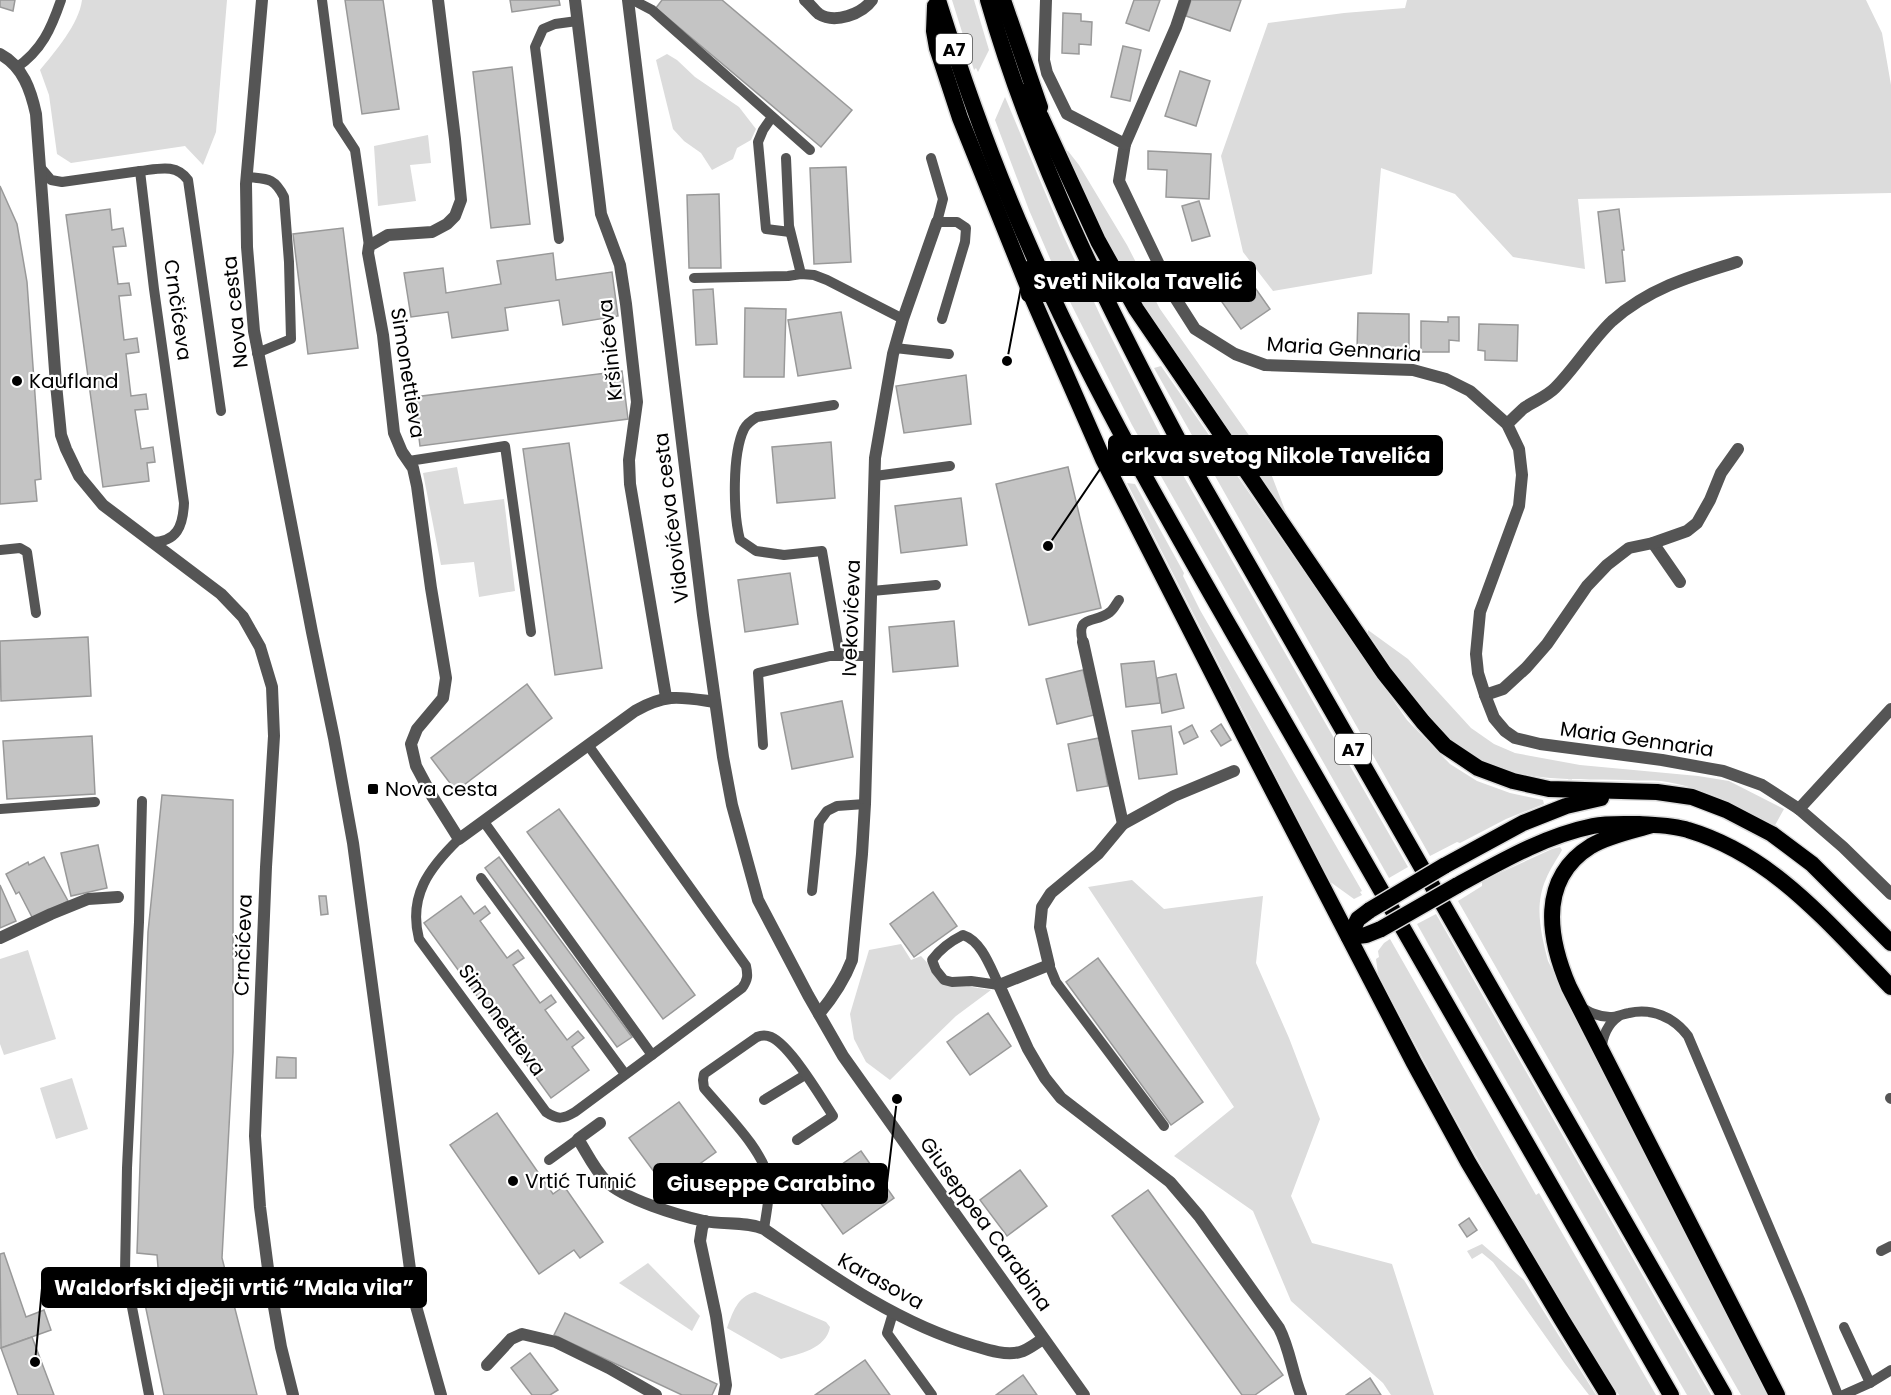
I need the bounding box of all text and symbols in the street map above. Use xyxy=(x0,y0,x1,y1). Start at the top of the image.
road number: A7 xyxy=(936,34,972,64)
street label: Nova cesta xyxy=(215,254,255,370)
street label: Crnčićeva xyxy=(157,258,199,362)
callout: Sveti Nikola Tavelić xyxy=(1022,262,1255,301)
text: Sveti Nikola Tavelić xyxy=(1033,267,1243,296)
street label: Kršinićeva xyxy=(591,298,629,402)
street label: Simonettieva xyxy=(384,306,432,440)
street label: Maria Gennaria xyxy=(1266,330,1422,368)
place label: Kaufland xyxy=(29,367,119,395)
marker: Kaufland xyxy=(10,374,24,388)
street label: Vidovićeva cesta xyxy=(647,431,695,605)
callout: crkva svetog Nikole Tavelića xyxy=(1109,436,1442,475)
text: crkva svetog Nikole Tavelića xyxy=(1122,441,1430,470)
street label: Ivekovićeva xyxy=(835,559,867,677)
street label: Maria Gennaria xyxy=(1558,714,1716,764)
road number: A7 xyxy=(1335,734,1371,764)
place label: Nova cesta xyxy=(385,775,498,803)
marker: Nova cesta xyxy=(366,782,380,796)
street label: Crnčićeva xyxy=(227,894,259,996)
street label: Simonettieva xyxy=(452,958,552,1082)
street label: Giuseppea Carabina xyxy=(913,1131,1059,1317)
callout: Giuseppe Carabino xyxy=(654,1164,887,1203)
place label: Vrtić Turnić xyxy=(525,1167,637,1195)
text: Giuseppe Carabino xyxy=(667,1169,875,1198)
marker: Vrtić Turnić xyxy=(506,1174,520,1188)
street label: Karasova xyxy=(833,1246,929,1316)
callout: Waldorfski dječji vrtić “Mala vila” xyxy=(42,1268,426,1307)
text: Waldorfski dječji vrtić “Mala vila” xyxy=(54,1273,414,1302)

